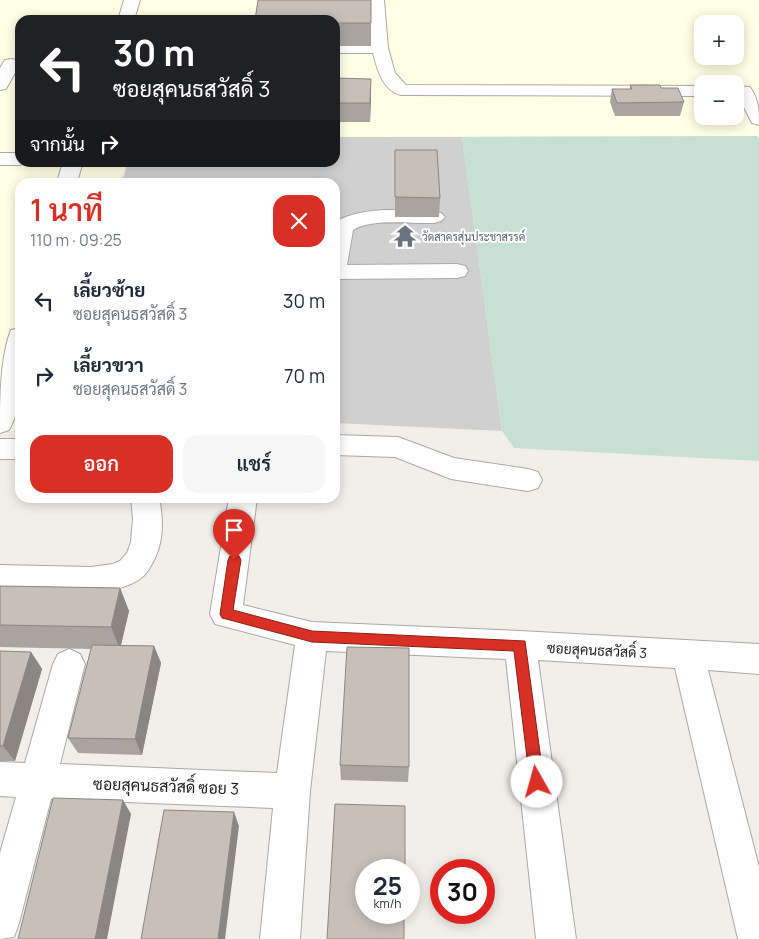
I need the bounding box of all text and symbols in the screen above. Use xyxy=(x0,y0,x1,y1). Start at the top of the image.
map controls xyxy=(694,15,744,125)
button: + xyxy=(694,15,744,65)
text: 30 m xyxy=(113,29,195,77)
icon: left xyxy=(30,35,95,100)
text: ซอยสุคนธสวัสดิ์ 3 xyxy=(113,74,270,104)
button: − xyxy=(694,75,744,125)
icon: right xyxy=(95,130,123,158)
text: จากนั้น xyxy=(30,131,85,157)
text: 1 นาที xyxy=(30,189,103,230)
button: close xyxy=(273,195,325,247)
temple icon: วัดสาครสุ่นประชาสรรค์ xyxy=(392,223,418,249)
text: 110 m · 09:25 xyxy=(30,229,122,251)
place label: วัดสาครสุ่นประชาสรรค์ xyxy=(422,229,525,246)
text: เลี้ยวซ้าย xyxy=(73,277,145,303)
icon: left xyxy=(30,287,58,315)
text: 30 m xyxy=(283,288,325,314)
text: ซอยสุคนธสวัสดิ์ 3 xyxy=(73,303,187,325)
text: เลี้ยวขวา xyxy=(73,352,144,378)
icon: right xyxy=(30,362,58,390)
text: 70 m xyxy=(284,363,325,389)
text: ซอยสุคนธสวัสดิ์ 3 xyxy=(73,378,187,400)
button: ออก xyxy=(30,435,173,493)
button: แชร์ xyxy=(183,435,325,493)
pin xyxy=(213,509,255,560)
icon: arrive xyxy=(220,516,248,544)
street label: ซอยสุคนธสวัสดิ์ 3 xyxy=(546,636,648,663)
position arrow xyxy=(510,755,562,807)
street label: ซอยสุคนธสวัสดิ์ ซอย 3 xyxy=(93,769,239,801)
speed limit sign: 30 xyxy=(430,859,495,924)
text: 25 xyxy=(373,868,402,903)
text: km/h xyxy=(374,895,401,912)

